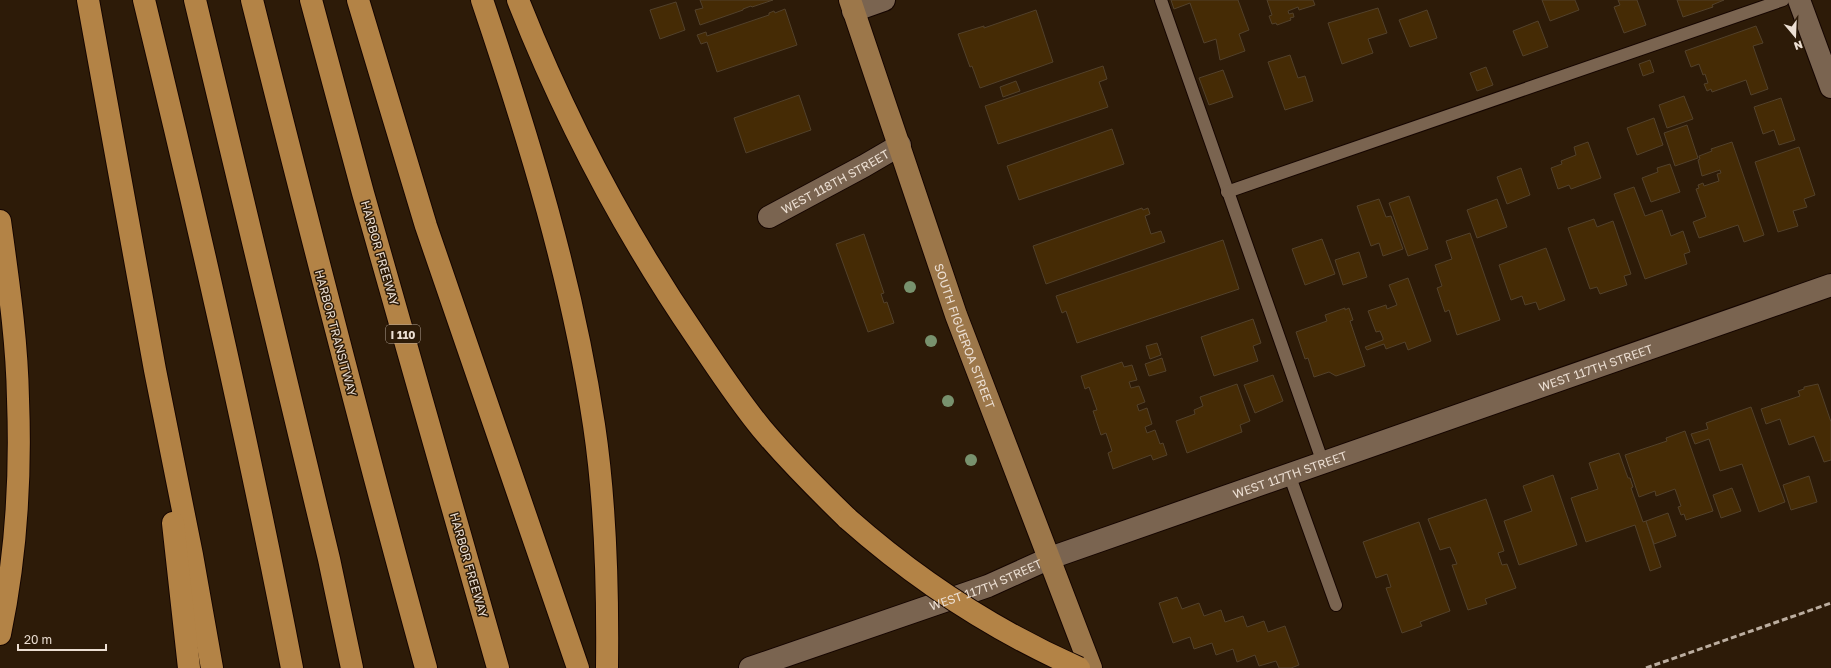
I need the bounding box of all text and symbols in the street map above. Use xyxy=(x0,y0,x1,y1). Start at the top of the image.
north arrow xyxy=(1775,16,1815,56)
text: N xyxy=(1792,38,1804,53)
street label: WEST 118TH STREET xyxy=(778,145,892,217)
street label: HARBOR FREEWAY xyxy=(358,199,402,308)
street label: SOUTH FIGUEROA STREET xyxy=(932,261,999,411)
street label: HARBOR TRANSITWAY xyxy=(312,268,360,398)
road number: I 110 xyxy=(386,325,420,343)
street label: WEST 117TH STREET xyxy=(1537,340,1655,394)
street label: WEST 117TH STREET xyxy=(1231,447,1349,501)
street label: HARBOR FREEWAY xyxy=(447,511,491,620)
street label: WEST 117TH STREET xyxy=(927,555,1045,613)
scale bar xyxy=(18,626,106,652)
text: 20 m xyxy=(24,632,52,647)

